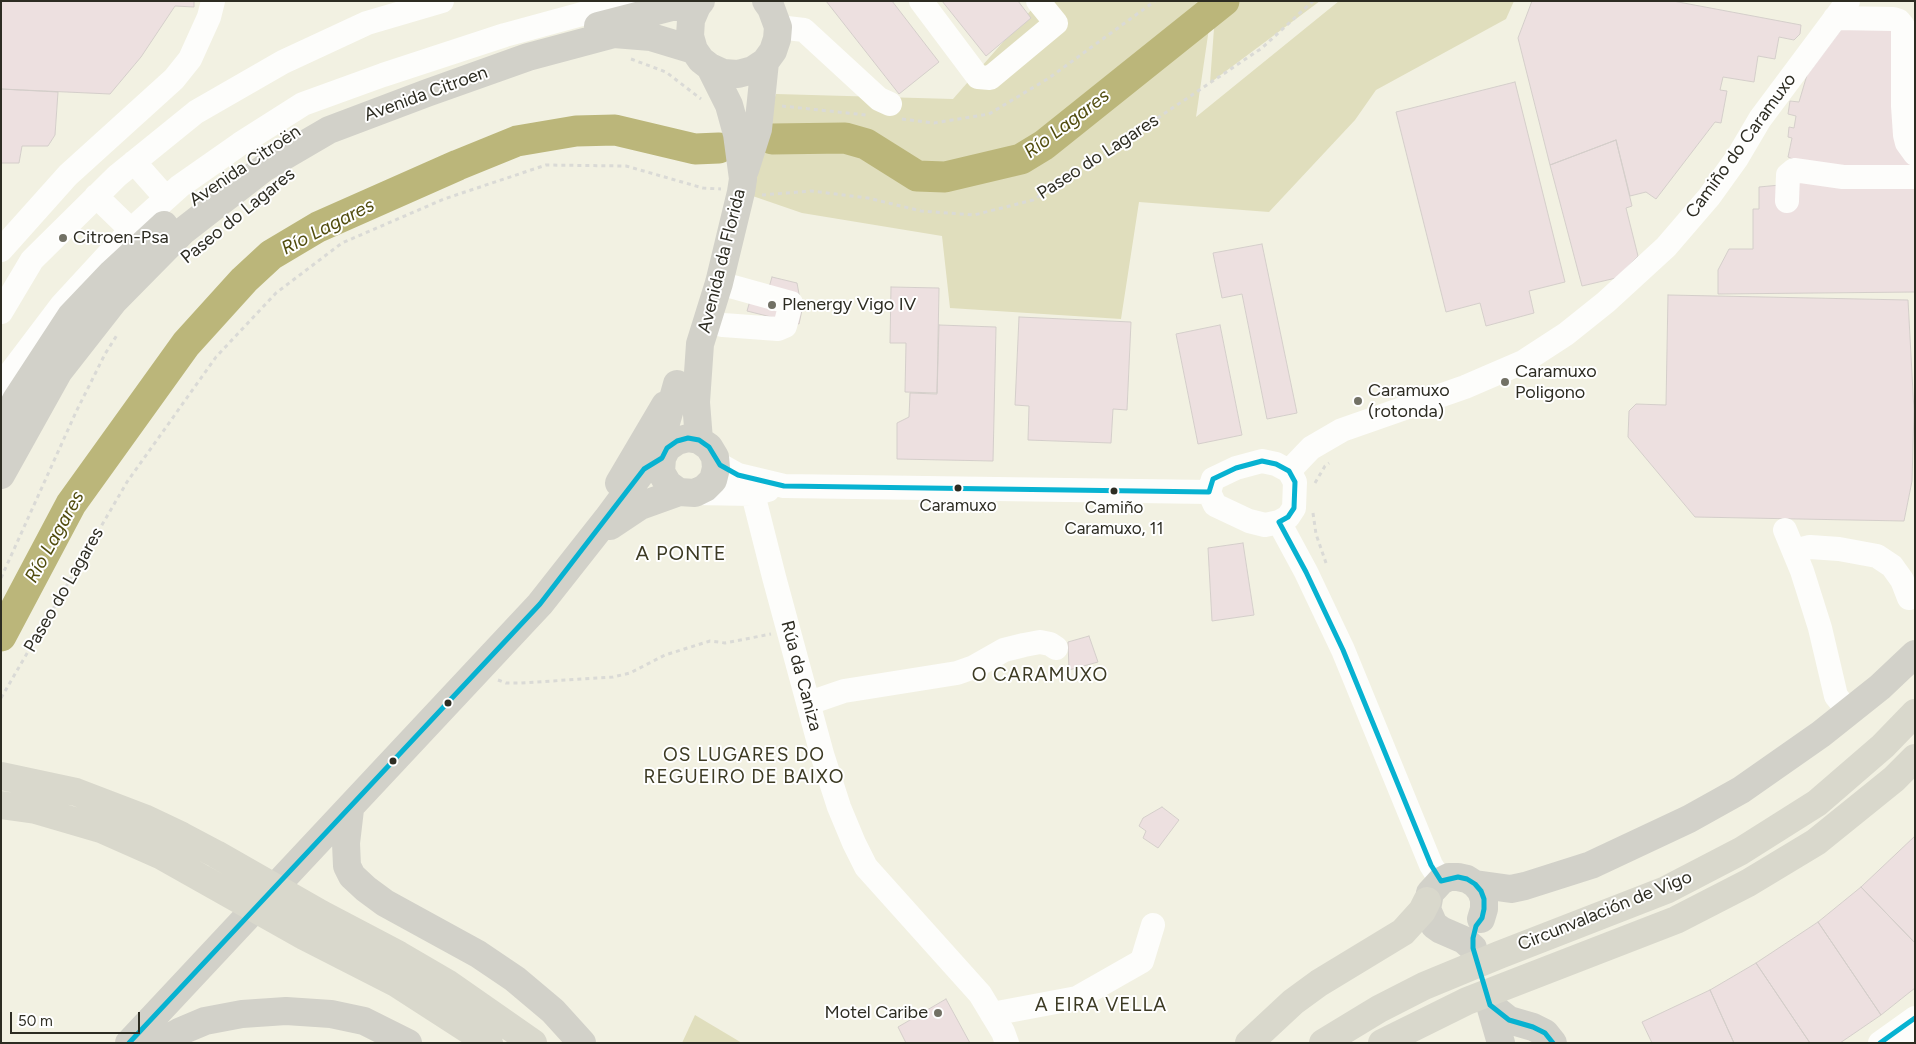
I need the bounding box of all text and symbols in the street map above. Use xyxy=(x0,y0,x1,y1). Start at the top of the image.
street label: Avenida Citroen xyxy=(361,62,491,126)
street label: Camiño do Caramuxo xyxy=(1681,69,1801,223)
water label: Río Lagares xyxy=(1020,84,1114,164)
street label: Paseo do Lagares xyxy=(1033,110,1163,204)
street label: Avenida Citroën xyxy=(185,121,305,211)
street label: Paseo do Lagares xyxy=(177,163,299,269)
street label: Avenida da Florida xyxy=(694,187,750,335)
water label: Río Lagares xyxy=(278,194,378,260)
place label: Citroen-Psa xyxy=(73,227,169,249)
marker: Citroen-Psa xyxy=(57,232,69,244)
place label: Plenergy Vigo IV xyxy=(782,294,916,316)
marker: Plenergy Vigo IV xyxy=(766,299,778,311)
place label: Caramuxo Poligono xyxy=(1515,361,1597,404)
marker: Caramuxo Poligono xyxy=(1499,376,1511,388)
place label: Caramuxo (rotonda) xyxy=(1368,380,1450,422)
marker: Caramuxo (rotonda) xyxy=(1352,395,1364,407)
marker: Caramuxo xyxy=(953,483,963,493)
marker: Camiño Caramuxo, 11 xyxy=(1109,486,1119,496)
water label: Río Lagares xyxy=(21,487,89,587)
place label: Caramuxo xyxy=(919,496,997,516)
place label: Camiño Caramuxo, 11 xyxy=(1064,498,1164,538)
street label: Paseo do Lagares xyxy=(20,524,108,656)
district label: A PONTE xyxy=(635,542,727,566)
street label: Rúa da Caniza xyxy=(776,618,826,734)
district label: O CARAMUXO xyxy=(970,664,1110,686)
unlabelled marker xyxy=(443,698,453,708)
district label: OS LUGARES DO REGUEIRO DE BAIXO xyxy=(641,744,847,788)
unlabelled marker xyxy=(388,756,398,766)
street label: Circunvalación de Vigo xyxy=(1515,866,1695,956)
district label: A EIRA VELLA xyxy=(1033,994,1169,1016)
scale bar xyxy=(12,1002,142,1034)
place label: Motel Caribe xyxy=(825,1002,928,1024)
marker: Motel Caribe xyxy=(932,1007,944,1019)
text: 50 m xyxy=(18,1012,53,1030)

